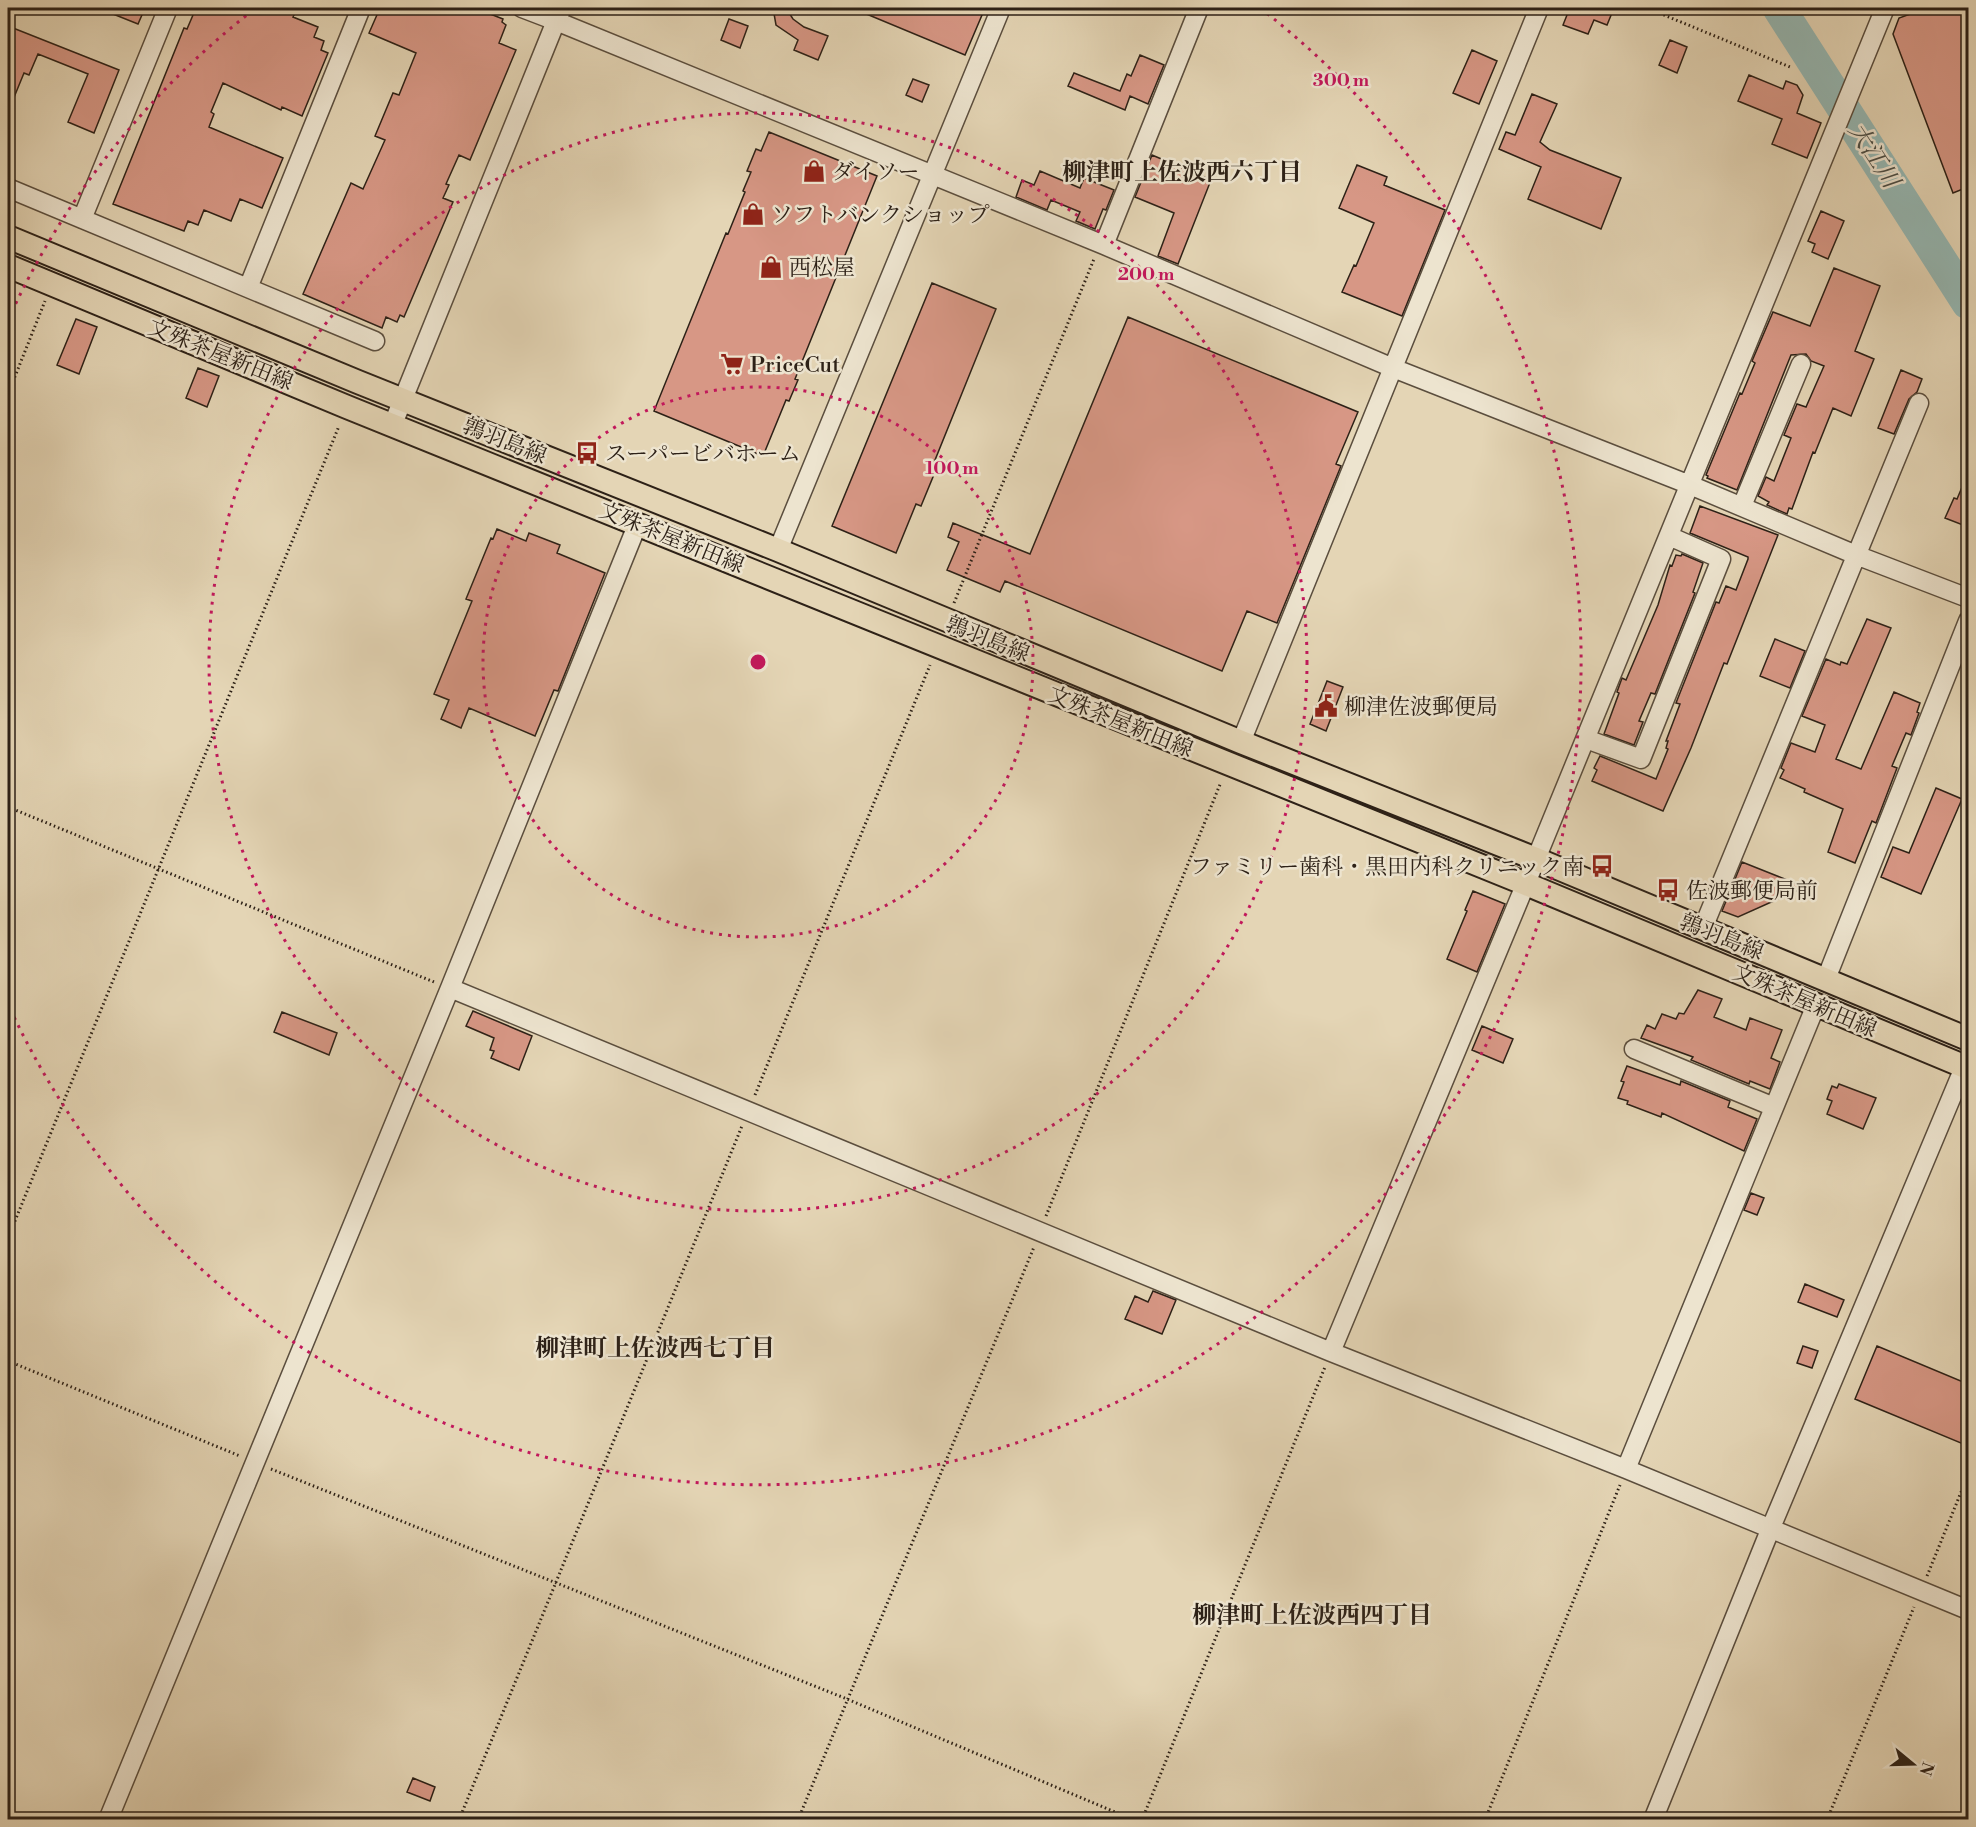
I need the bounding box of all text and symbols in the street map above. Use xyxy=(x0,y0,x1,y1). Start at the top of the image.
text: 300 m xyxy=(1313,69,1370,92)
water label: 大江川 xyxy=(1841,117,1907,196)
shop icon: ダイソー xyxy=(801,158,827,184)
district label: 柳津町上佐波西六丁目 xyxy=(1062,158,1302,188)
place label: ダイソー xyxy=(832,159,920,186)
shop icon: ソフトバンクショップ xyxy=(740,201,766,227)
place label: ソフトバンクショップ xyxy=(771,202,990,229)
shop icon: 西松屋 xyxy=(758,254,784,280)
place label: 西松屋 xyxy=(789,255,855,282)
text: 200 m xyxy=(1118,263,1175,286)
street label: 文殊茶屋新田線 xyxy=(144,314,297,397)
supermarket icon: PriceCut xyxy=(719,351,745,377)
place label: PriceCut xyxy=(750,352,840,379)
street label: 鶉羽島線 xyxy=(459,412,550,470)
bus stop icon: スーパービバホーム xyxy=(574,440,600,466)
place label: スーパービバホーム xyxy=(605,441,801,468)
text: 100 m xyxy=(925,457,979,480)
street label: 文殊茶屋新田線 xyxy=(595,497,748,580)
street label: 鶉羽島線 xyxy=(942,610,1033,668)
centre of rings xyxy=(748,652,768,672)
street label: 文殊茶屋新田線 xyxy=(1044,681,1197,764)
public building icon: 柳津佐波郵便局 xyxy=(1313,693,1339,719)
place label: 柳津佐波郵便局 xyxy=(1344,694,1498,721)
bus stop icon: ファミリー歯科・黒田内科クリニック南 xyxy=(1589,853,1615,879)
place label: ファミリー歯科・黒田内科クリニック南 xyxy=(1190,854,1584,881)
bus stop icon: 佐波郵便局前 xyxy=(1655,877,1681,903)
place label: 佐波郵便局前 xyxy=(1686,878,1818,905)
street label: 鶉羽島線 xyxy=(1676,908,1767,966)
street label: 文殊茶屋新田線 xyxy=(1728,959,1881,1044)
district label: 柳津町上佐波西七丁目 xyxy=(535,1334,775,1364)
district label: 柳津町上佐波西四丁目 xyxy=(1192,1601,1432,1631)
north arrow xyxy=(1883,1734,1943,1794)
text: N xyxy=(1915,1759,1938,1778)

